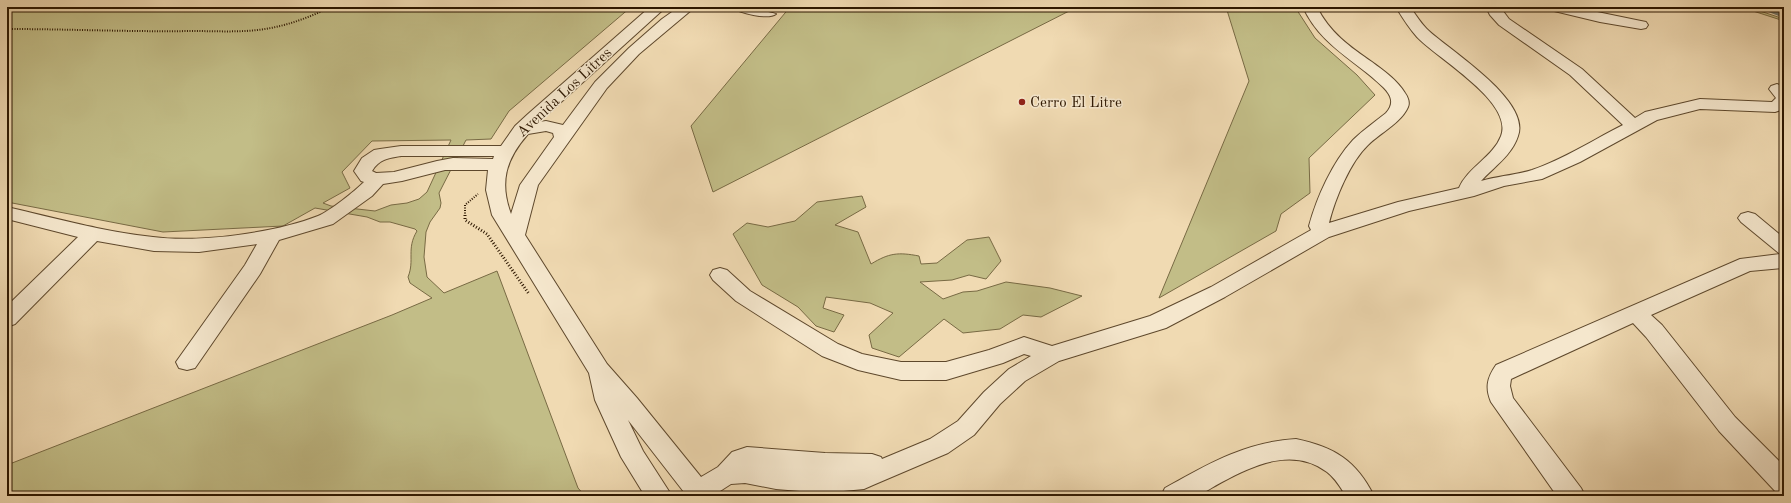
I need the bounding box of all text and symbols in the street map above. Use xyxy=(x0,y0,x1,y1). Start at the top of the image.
street label: Avenida Los Litres xyxy=(515,46,615,141)
place label: Cerro El Litre xyxy=(1030,96,1122,111)
marker: Cerro El Litre xyxy=(1017,97,1027,107)

